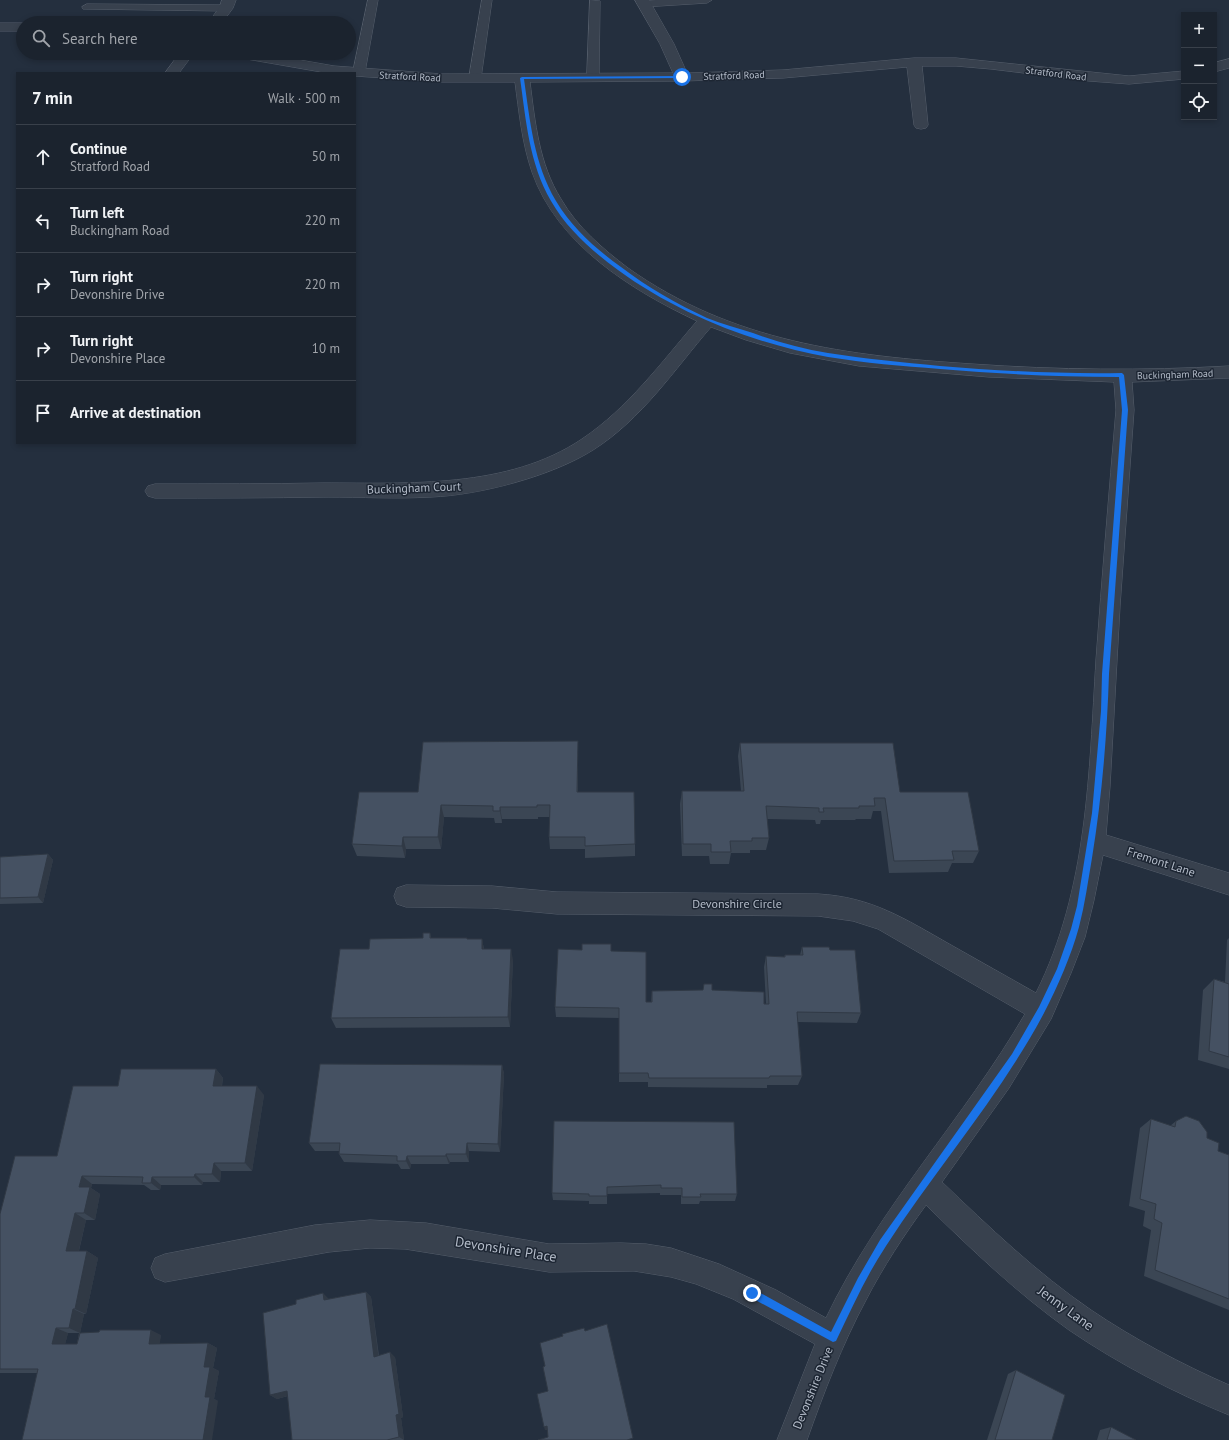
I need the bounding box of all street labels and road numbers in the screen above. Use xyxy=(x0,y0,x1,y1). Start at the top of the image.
street label: Stratford Road xyxy=(1025,63,1087,84)
street label: Stratford Road xyxy=(379,68,441,85)
street label: Stratford Road xyxy=(703,68,765,83)
street label: Buckingham Road xyxy=(1137,367,1213,382)
street label: Buckingham Court xyxy=(367,478,461,497)
street label: Fremont Lane xyxy=(1125,843,1197,880)
street label: Devonshire Circle xyxy=(692,896,782,911)
street label: Devonshire Place xyxy=(454,1232,558,1266)
street label: Jenny Lane xyxy=(1034,1281,1098,1334)
street label: Devonshire Drive xyxy=(789,1344,836,1431)

